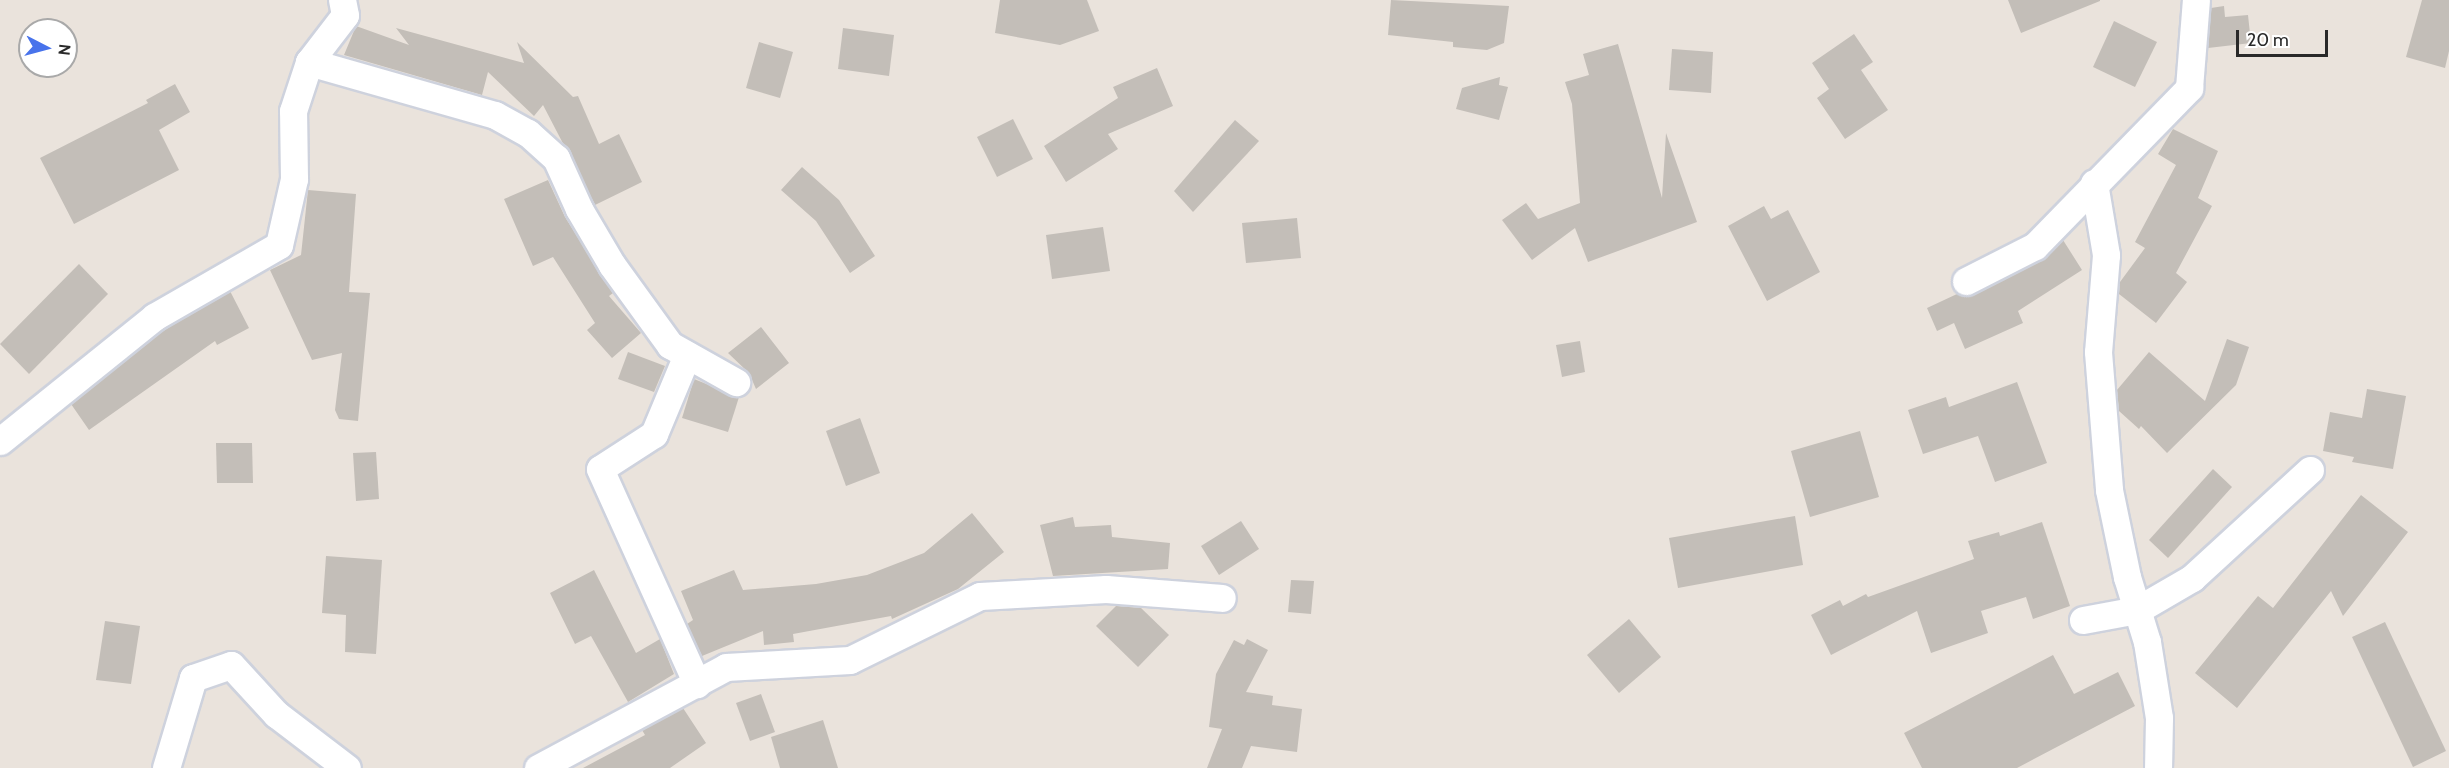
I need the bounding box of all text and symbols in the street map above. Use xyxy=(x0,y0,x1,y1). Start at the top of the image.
north arrow xyxy=(18,18,78,78)
scale bar xyxy=(2239,18,2330,56)
text: 20 m xyxy=(2247,29,2289,51)
text: N xyxy=(54,43,74,56)

